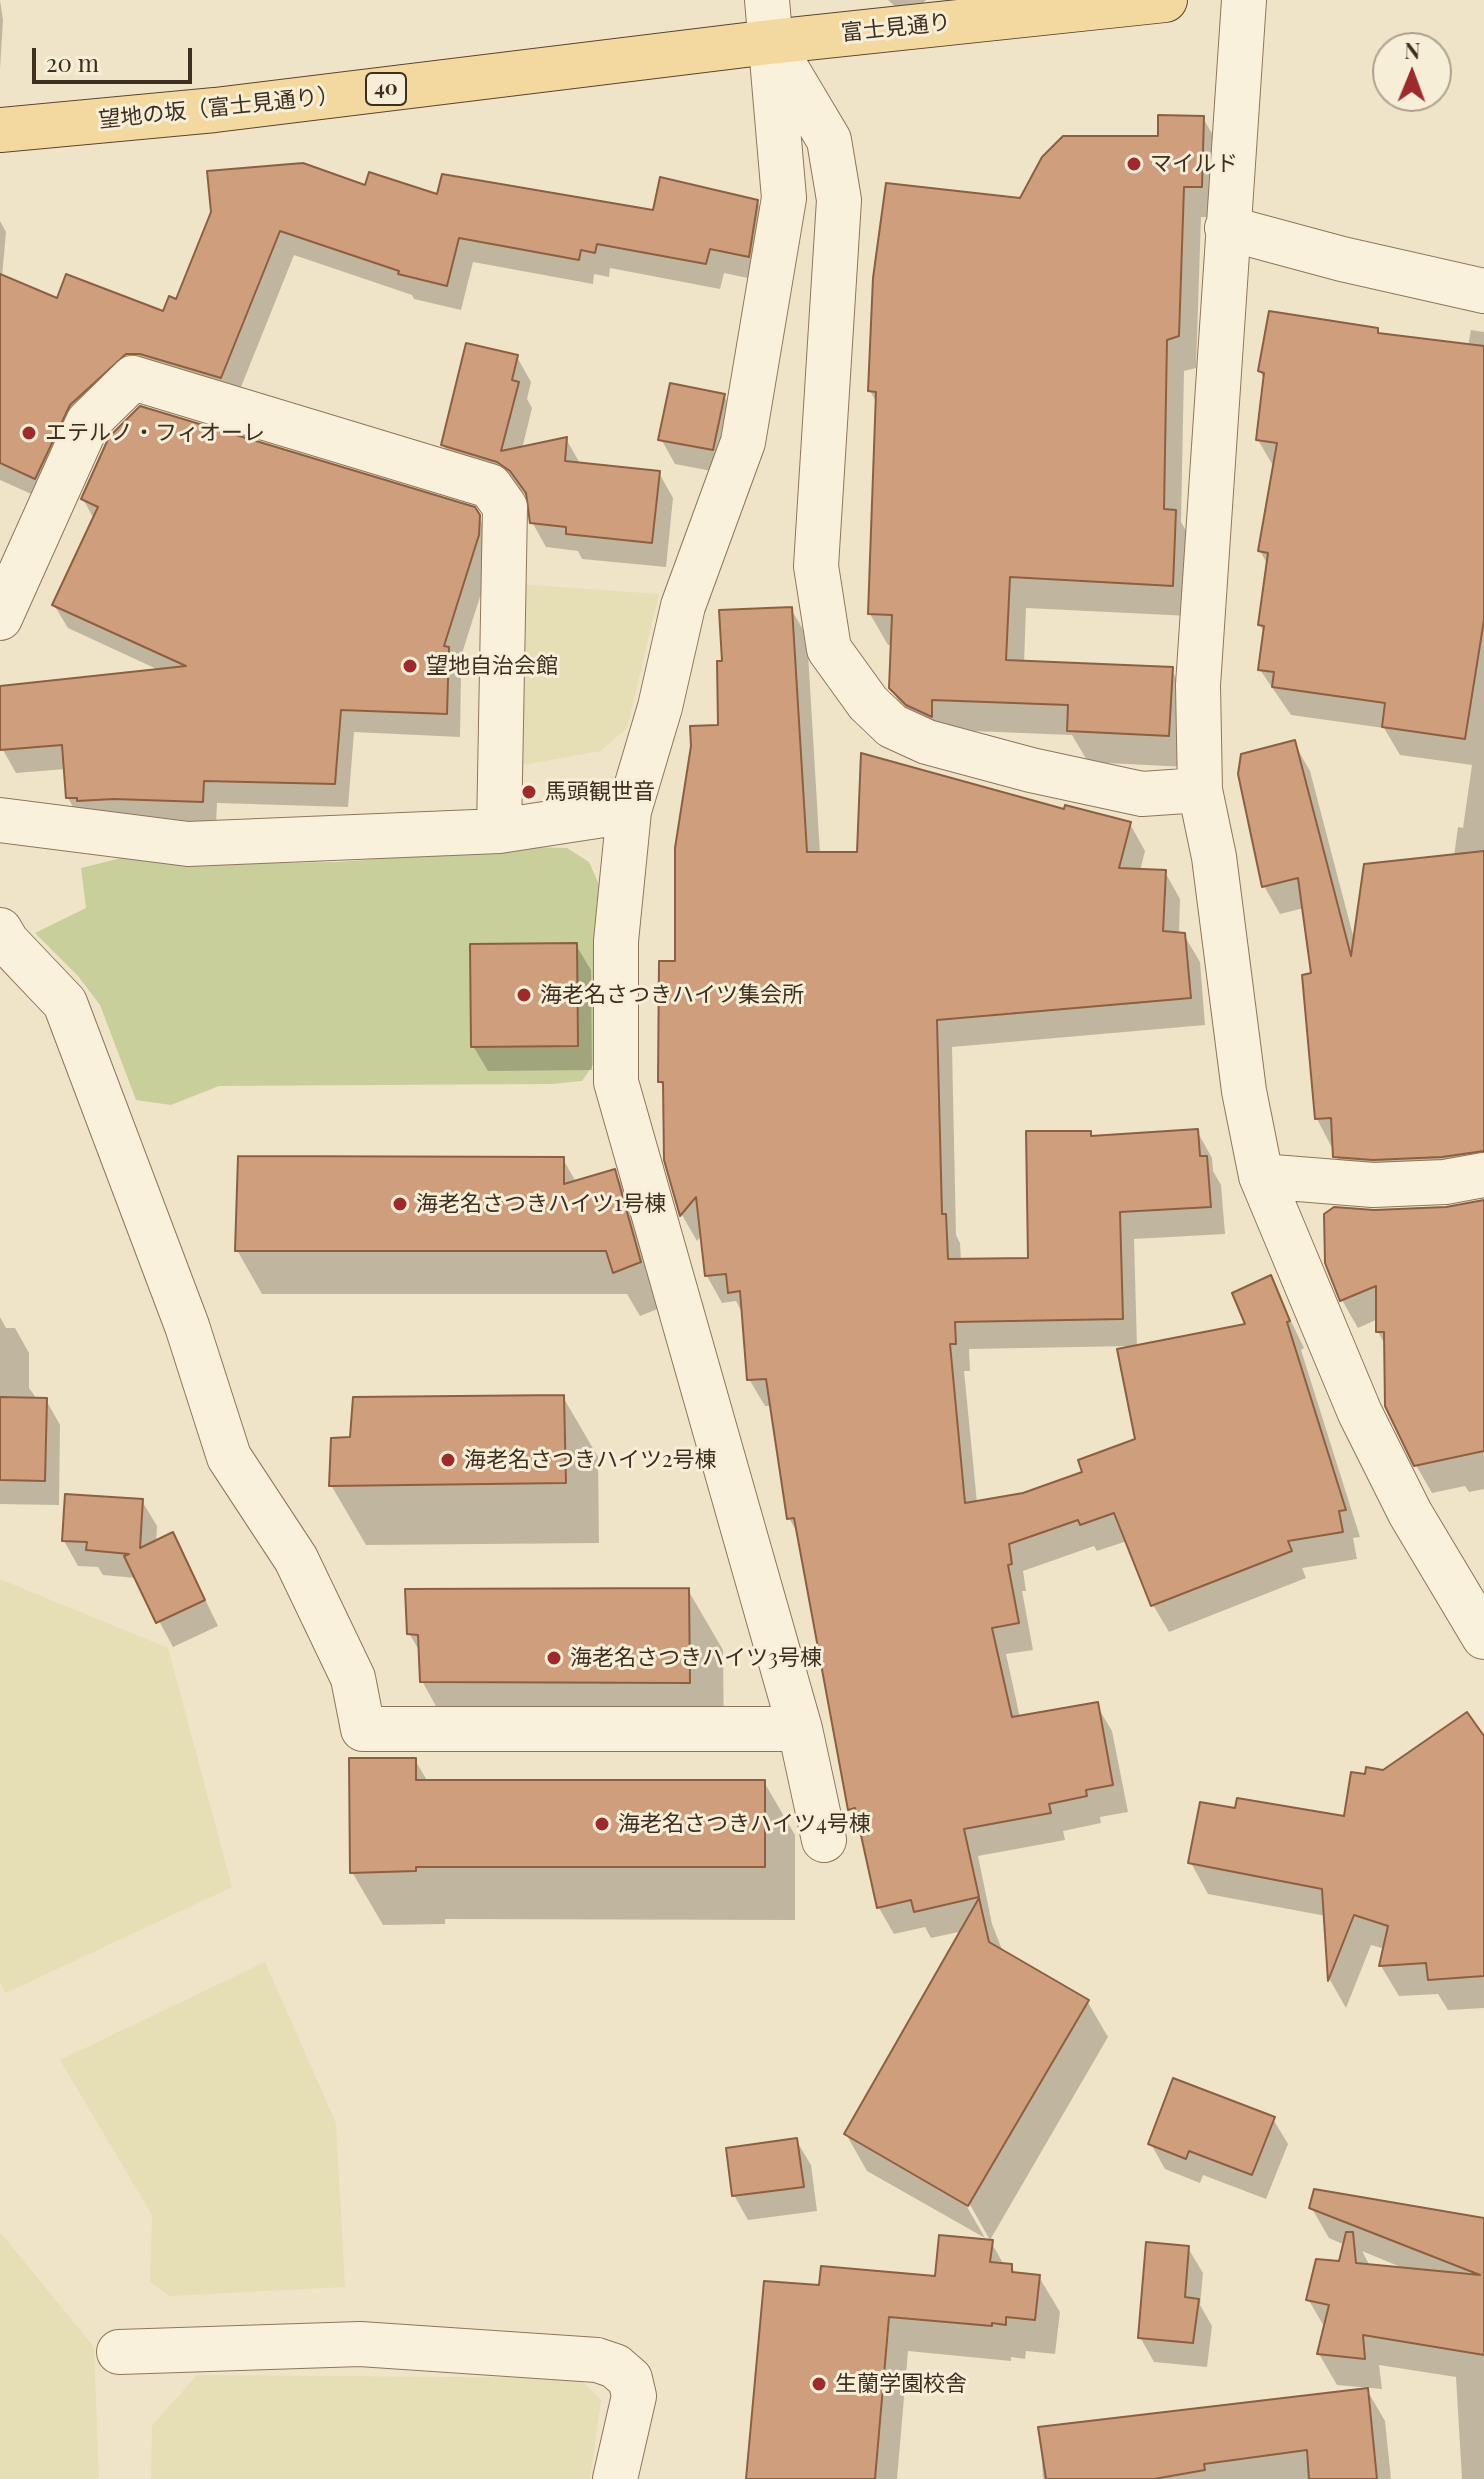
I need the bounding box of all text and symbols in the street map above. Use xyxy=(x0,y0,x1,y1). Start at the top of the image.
street label: 富士見通り xyxy=(840,9,952,47)
scale bar xyxy=(36,32,196,82)
north arrow xyxy=(1372,32,1452,112)
text: N xyxy=(1404,35,1421,65)
text: 20 m xyxy=(46,46,99,78)
road number: 40 xyxy=(366,73,406,105)
street label: 望地の坂（富士見通り） xyxy=(97,82,341,134)
place label: マイルド xyxy=(1150,151,1238,177)
marker: マイルド xyxy=(1125,155,1143,173)
place label: エテルノ・フィオーレ xyxy=(45,420,265,446)
marker: エテルノ・フィオーレ xyxy=(20,424,38,442)
place label: 望地自治会館 xyxy=(426,653,558,679)
marker: 望地自治会館 xyxy=(401,657,419,675)
place label: 馬頭観世音 xyxy=(545,779,655,805)
marker: 馬頭観世音 xyxy=(520,783,538,801)
place label: 海老名さつきハイツ集会所 xyxy=(540,982,804,1008)
marker: 海老名さつきハイツ集会所 xyxy=(515,986,533,1004)
place label: 海老名さつきハイツ1号棟 xyxy=(416,1191,666,1217)
marker: 海老名さつきハイツ1号棟 xyxy=(391,1195,409,1213)
place label: 海老名さつきハイツ2号棟 xyxy=(464,1447,717,1473)
marker: 海老名さつきハイツ2号棟 xyxy=(439,1451,457,1469)
place label: 海老名さつきハイツ3号棟 xyxy=(570,1645,822,1671)
marker: 海老名さつきハイツ3号棟 xyxy=(545,1649,563,1667)
place label: 海老名さつきハイツ4号棟 xyxy=(618,1811,871,1837)
marker: 海老名さつきハイツ4号棟 xyxy=(593,1815,611,1833)
place label: 生蘭学園校舎 xyxy=(835,2371,967,2397)
marker: 生蘭学園校舎 xyxy=(810,2375,828,2393)

